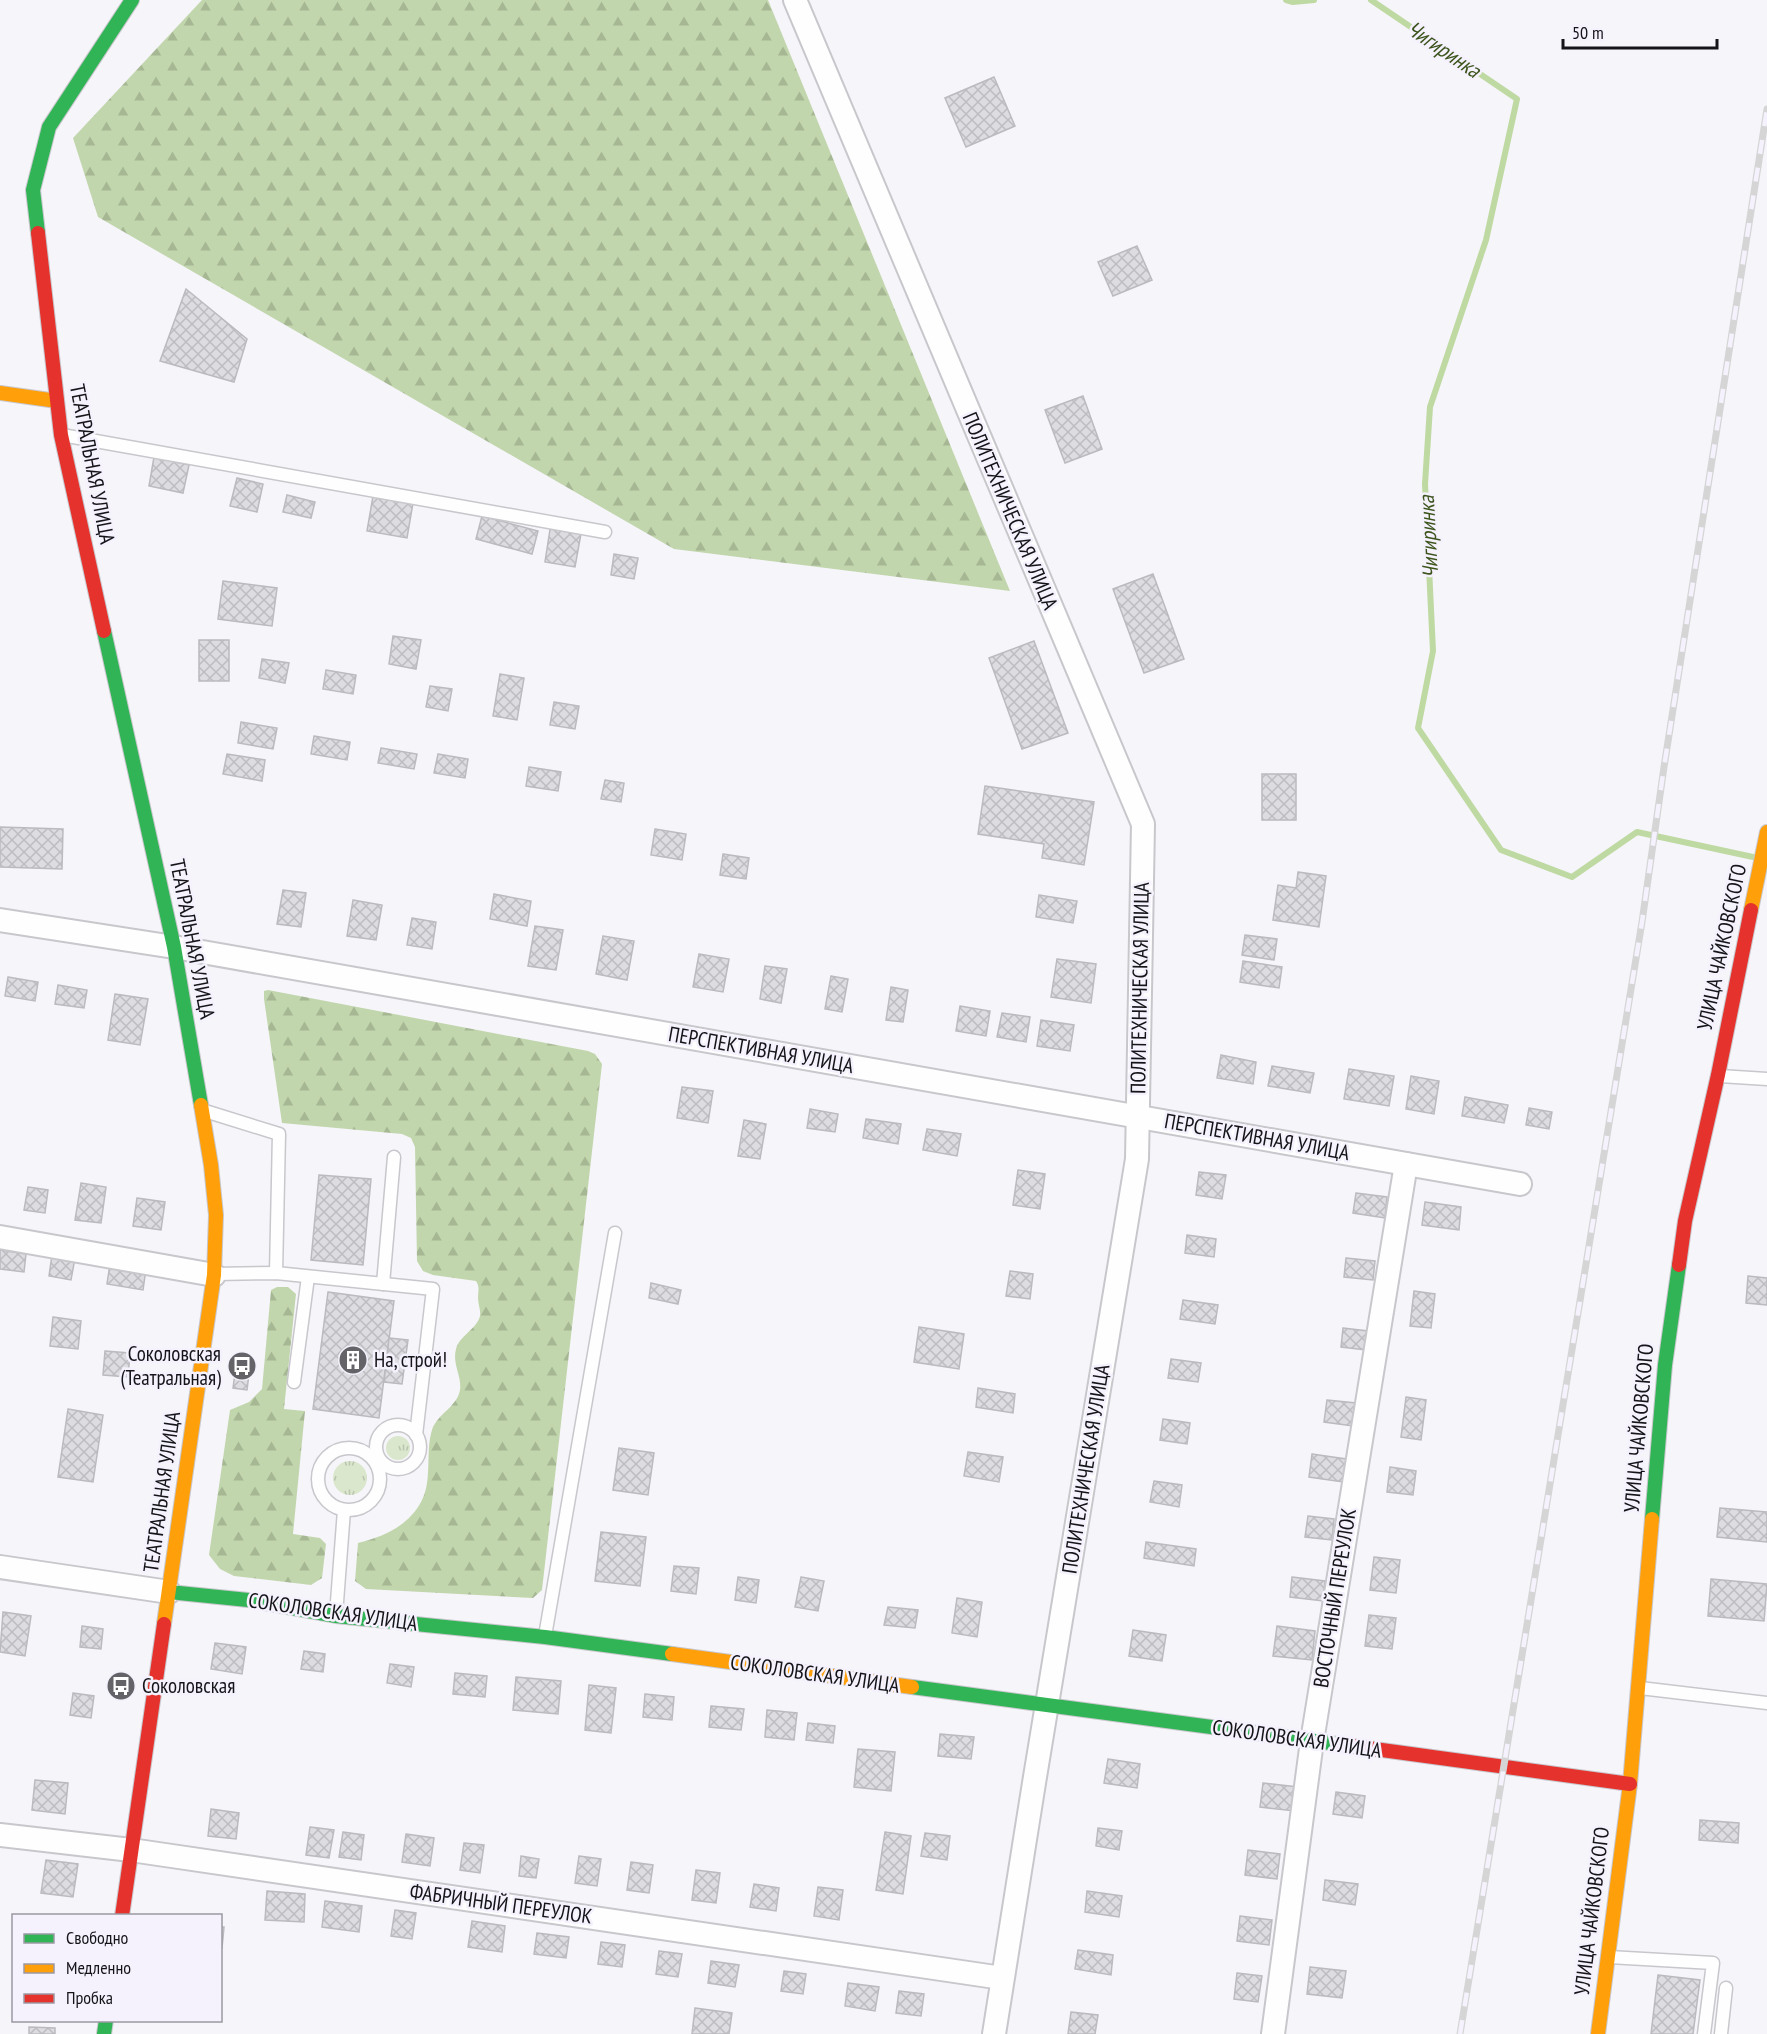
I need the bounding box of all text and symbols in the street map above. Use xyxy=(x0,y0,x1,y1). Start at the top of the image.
scale bar xyxy=(1563,12,1718,50)
water label: Чигиринка xyxy=(1402,14,1487,84)
text: 50 m xyxy=(1572,21,1604,44)
street label: ТЕАТРАЛЬНАЯ УЛИЦА xyxy=(64,382,121,546)
street label: ПОЛИТЕХНИЧЕСКАЯ УЛИЦА xyxy=(957,408,1064,614)
water label: Чигиринка xyxy=(1412,494,1444,579)
street label: ТЕАТРАЛЬНАЯ УЛИЦА xyxy=(164,857,221,1021)
street label: УЛИЦА ЧАЙКОВСКОГО xyxy=(1691,861,1752,1033)
street label: ПОЛИТЕХНИЧЕСКАЯ УЛИЦА xyxy=(1124,882,1155,1094)
street label: ПЕРСПЕКТИВНАЯ УЛИЦА xyxy=(667,1020,856,1079)
street label: ПЕРСПЕКТИВНАЯ УЛИЦА xyxy=(1163,1107,1352,1166)
place label: Соколовская (Театральная) xyxy=(121,1340,221,1391)
street label: УЛИЦА ЧАЙКОВСКОГО xyxy=(1618,1342,1659,1513)
building icon: На, строй! xyxy=(337,1344,369,1376)
place label: На, строй! xyxy=(374,1346,447,1373)
bus stop icon: Соколовская (Театральная) xyxy=(226,1350,258,1382)
street label: ПОЛИТЕХНИЧЕСКАЯ УЛИЦА xyxy=(1056,1362,1115,1576)
street label: ТЕАТРАЛЬНАЯ УЛИЦА xyxy=(137,1410,186,1574)
street label: ВОСТОЧНЫЙ ПЕРЕУЛОК xyxy=(1307,1506,1362,1690)
street label: СОКОЛОВСКАЯ УЛИЦА xyxy=(247,1586,419,1637)
street label: СОКОЛОВСКАЯ УЛИЦА xyxy=(729,1648,901,1699)
bus stop icon: Соколовская xyxy=(105,1670,137,1702)
place label: Соколовская xyxy=(142,1672,235,1699)
street label: СОКОЛОВСКАЯ УЛИЦА xyxy=(1211,1713,1383,1764)
street label: УЛИЦА ЧАЙКОВСКОГО xyxy=(1568,1825,1615,1997)
street label: ФАБРИЧНЫЙ ПЕРЕУЛОК xyxy=(408,1877,594,1930)
legend xyxy=(12,1914,222,2022)
text: Свободно xyxy=(66,1926,129,1949)
text: Медленно xyxy=(66,1956,131,1979)
text: Пробка xyxy=(66,1986,113,2009)

